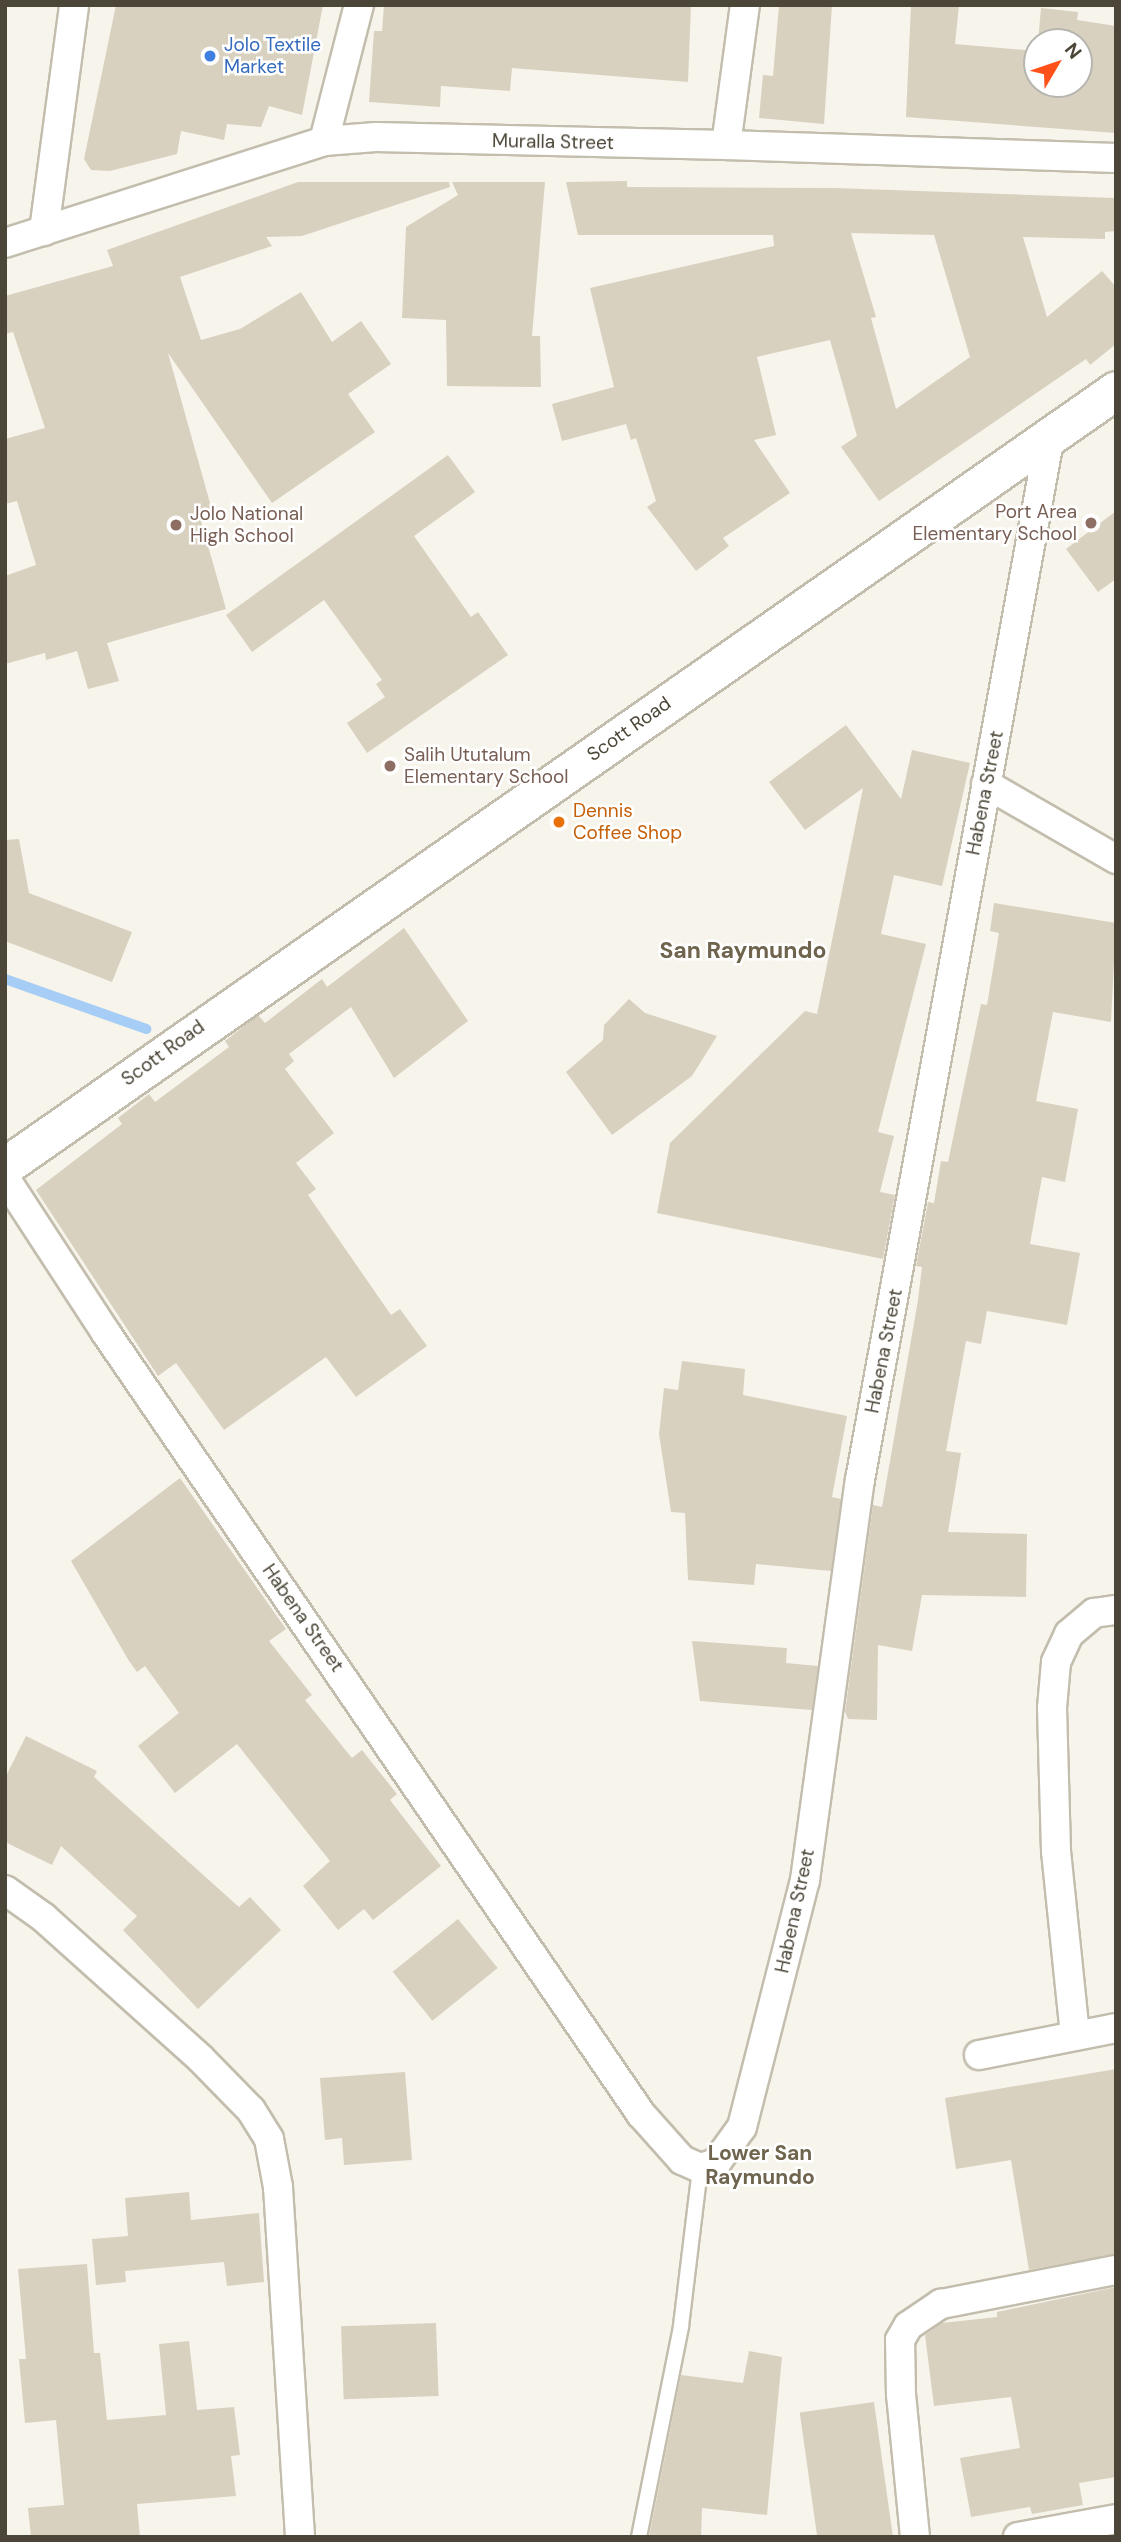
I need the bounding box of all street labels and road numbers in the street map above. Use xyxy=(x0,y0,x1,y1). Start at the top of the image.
street label: Muralla Street xyxy=(492,130,614,154)
street label: Scott Road xyxy=(583,692,675,766)
street label: Habena Street xyxy=(962,729,1008,857)
street label: Scott Road xyxy=(117,1015,209,1091)
street label: Habena Street xyxy=(861,1287,907,1415)
street label: Habena Street xyxy=(257,1560,349,1676)
street label: Habena Street xyxy=(771,1847,819,1975)

